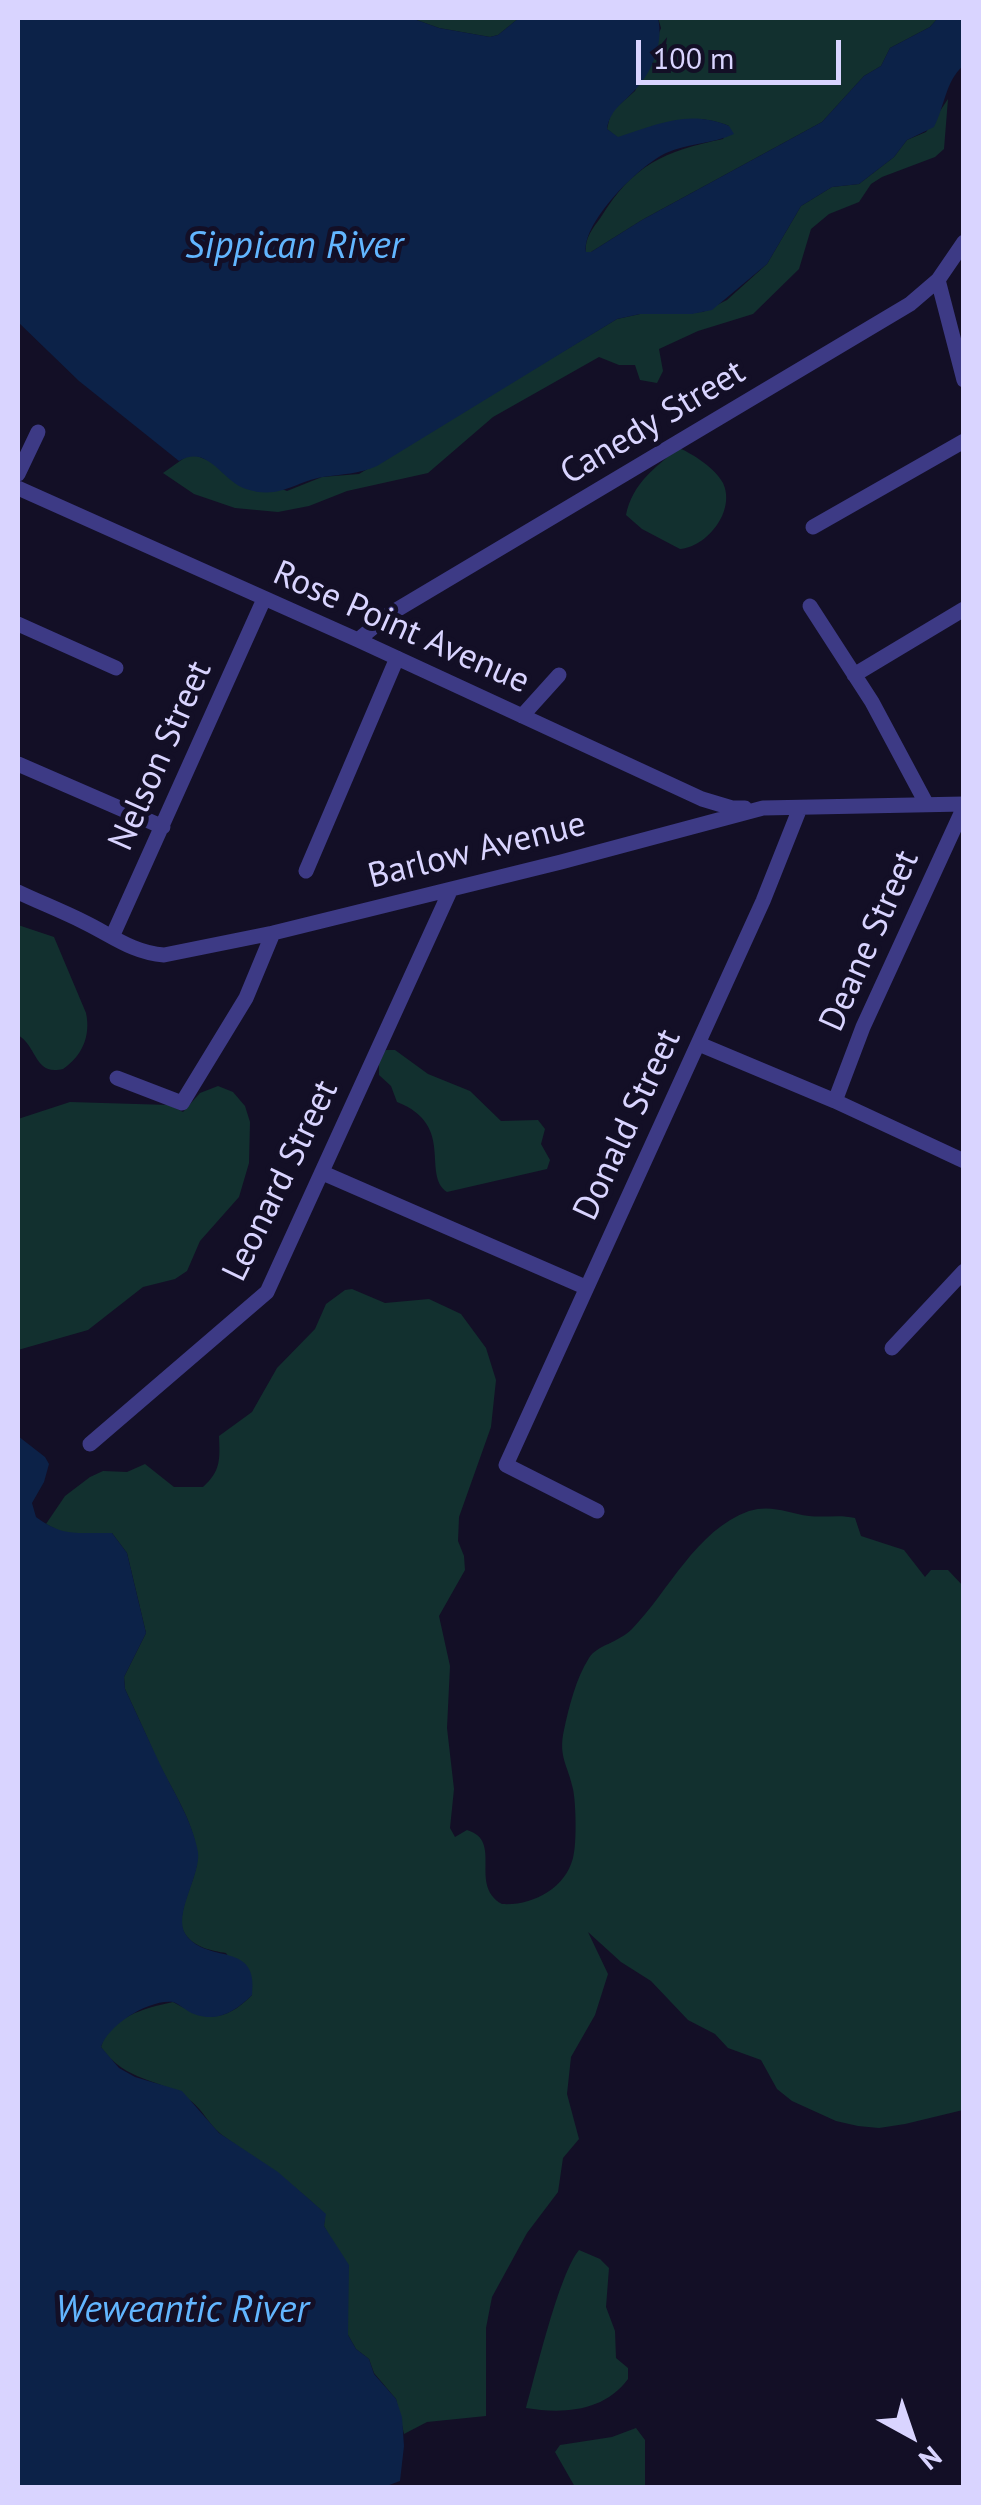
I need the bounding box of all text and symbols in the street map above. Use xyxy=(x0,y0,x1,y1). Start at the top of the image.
scale bar xyxy=(641,20,846,82)
text: 100 m xyxy=(653,38,734,77)
water label: Sippican River xyxy=(185,224,403,270)
street label: Canedy Street xyxy=(553,352,753,494)
street label: Rose Point Avenue xyxy=(266,553,536,703)
street label: Nelson Street xyxy=(101,655,221,857)
street label: Barlow Avenue xyxy=(364,804,590,898)
street label: Deane Street xyxy=(811,844,929,1038)
street label: Donald Street xyxy=(565,1023,691,1227)
street label: Leonard Street xyxy=(214,1074,348,1288)
water label: Weweantic River xyxy=(55,2288,309,2334)
north arrow xyxy=(861,2385,961,2485)
text: N xyxy=(912,2438,950,2478)

